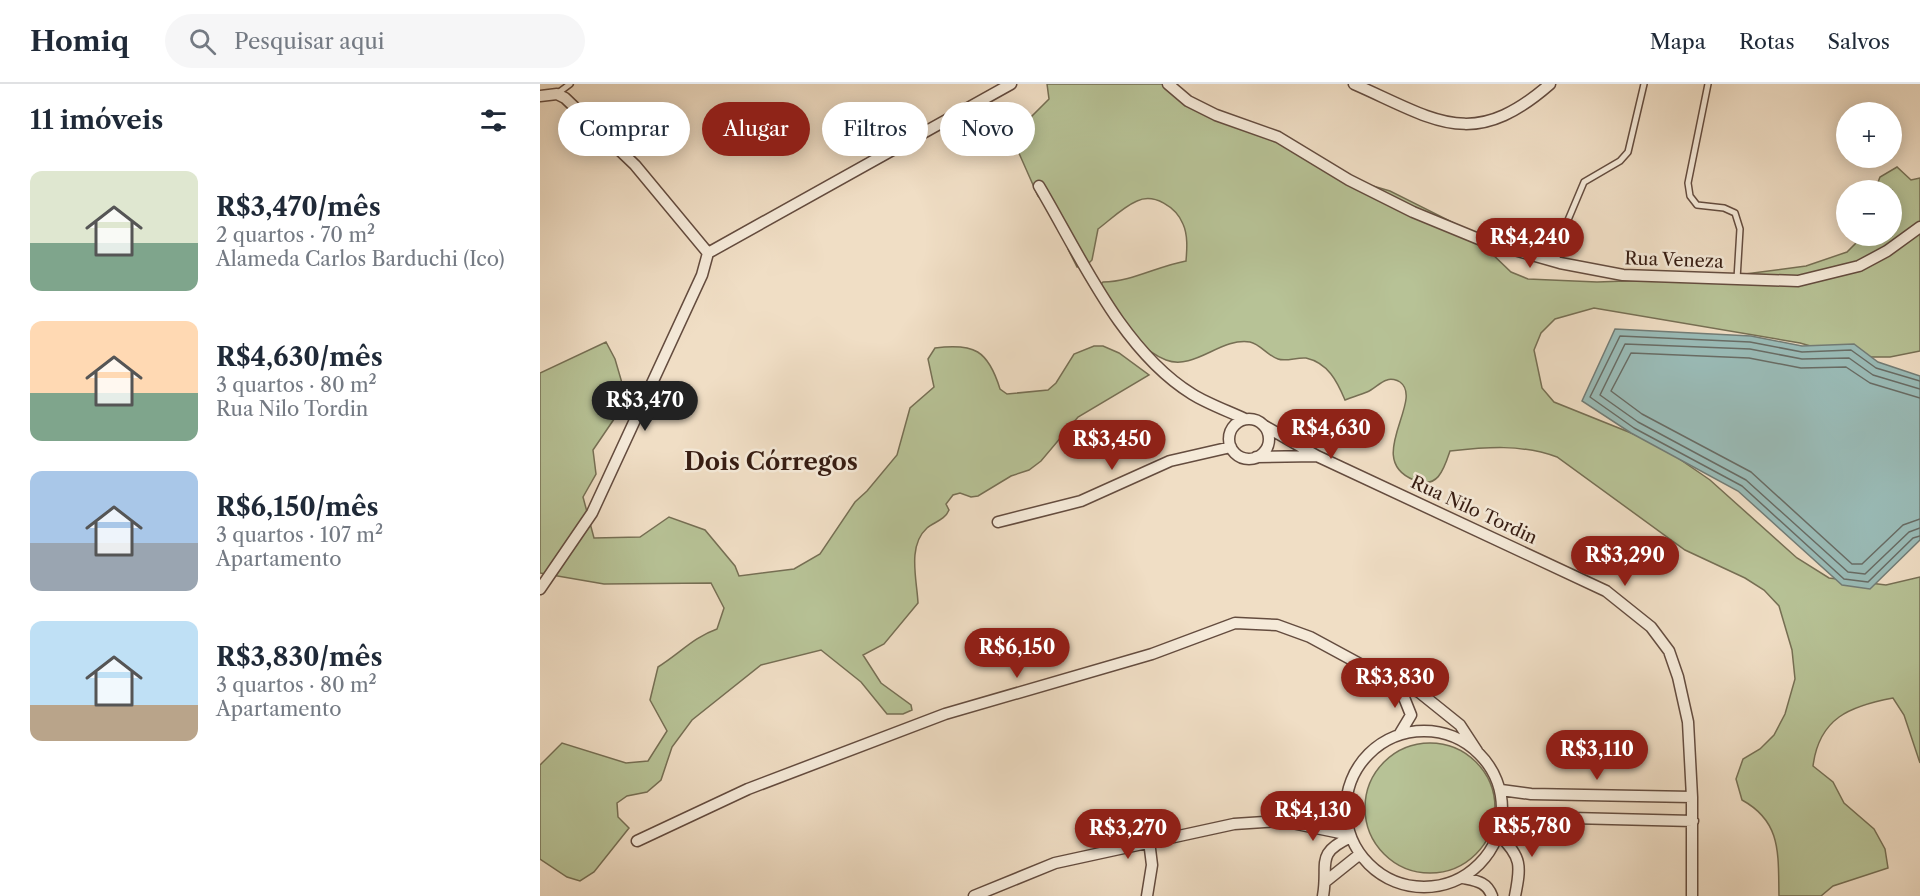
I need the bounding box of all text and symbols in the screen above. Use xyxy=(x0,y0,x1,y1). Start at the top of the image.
search box xyxy=(165,14,585,68)
text: Homiq xyxy=(30,24,129,58)
icon: search xyxy=(186,25,219,58)
text: Pesquisar aqui xyxy=(234,28,384,55)
text: Mapa xyxy=(1650,29,1706,54)
text: Rotas xyxy=(1739,29,1795,54)
text: Salvos xyxy=(1828,29,1890,54)
chip: Comprar xyxy=(558,102,690,156)
chip: Alugar xyxy=(702,102,810,156)
chip: Filtros xyxy=(822,102,928,156)
chip: Novo xyxy=(940,102,1035,156)
map controls xyxy=(1836,102,1902,246)
button: + xyxy=(1836,102,1902,168)
text: 11 imóveis xyxy=(30,104,163,136)
icon: filters xyxy=(477,104,510,137)
button: − xyxy=(1836,180,1902,246)
text: R$3,470/mês xyxy=(216,191,381,223)
icon: home xyxy=(78,195,150,267)
pin: R$4,240 xyxy=(1475,218,1585,269)
text: 2 quartos · 70 m² xyxy=(216,223,375,247)
text: R$4,240 xyxy=(1490,225,1570,249)
text: Alameda Carlos Barduchi (Ico) xyxy=(216,247,505,271)
street label: Rua Veneza xyxy=(1624,247,1724,273)
text: R$4,630/mês xyxy=(216,341,383,373)
icon: home xyxy=(78,345,150,417)
text: 3 quartos · 80 m² xyxy=(216,373,377,397)
pin: R$3,470 xyxy=(590,381,700,432)
text: R$3,470 xyxy=(606,388,684,412)
text: Rua Nilo Tordin xyxy=(216,397,368,421)
pin: R$4,630 xyxy=(1276,409,1386,460)
text: R$4,630 xyxy=(1291,416,1371,440)
pin: R$3,450 xyxy=(1057,420,1167,471)
text: R$3,450 xyxy=(1073,427,1152,451)
district label: Dois Córregos xyxy=(684,447,858,476)
street label: Rua Nilo Tordin xyxy=(1407,471,1541,549)
text: R$6,150/mês xyxy=(216,491,379,523)
icon: home xyxy=(78,495,150,567)
text: 3 quartos · 107 m² xyxy=(216,523,383,547)
pin: R$3,290 xyxy=(1570,536,1680,587)
text: R$3,290 xyxy=(1585,543,1665,567)
text: Apartamento xyxy=(216,547,341,571)
pin: R$6,150 xyxy=(962,628,1072,679)
text: R$6,150 xyxy=(979,635,1055,659)
text: R$3,830/mês xyxy=(216,641,382,673)
icon: home xyxy=(78,645,150,717)
pin: R$3,830 xyxy=(1340,658,1450,709)
text: R$3,830 xyxy=(1355,665,1435,689)
text: 3 quartos · 80 m² xyxy=(216,673,377,697)
text: Apartamento xyxy=(216,697,341,721)
pin: R$3,110 xyxy=(1542,730,1652,781)
text: R$3,110 xyxy=(1560,737,1634,761)
pin: R$4,130 xyxy=(1258,791,1368,842)
text: R$4,130 xyxy=(1275,798,1351,822)
pin: R$5,780 xyxy=(1477,807,1587,858)
pin: R$3,270 xyxy=(1073,809,1183,860)
text: R$5,780 xyxy=(1493,814,1571,838)
text: R$3,270 xyxy=(1089,816,1167,840)

